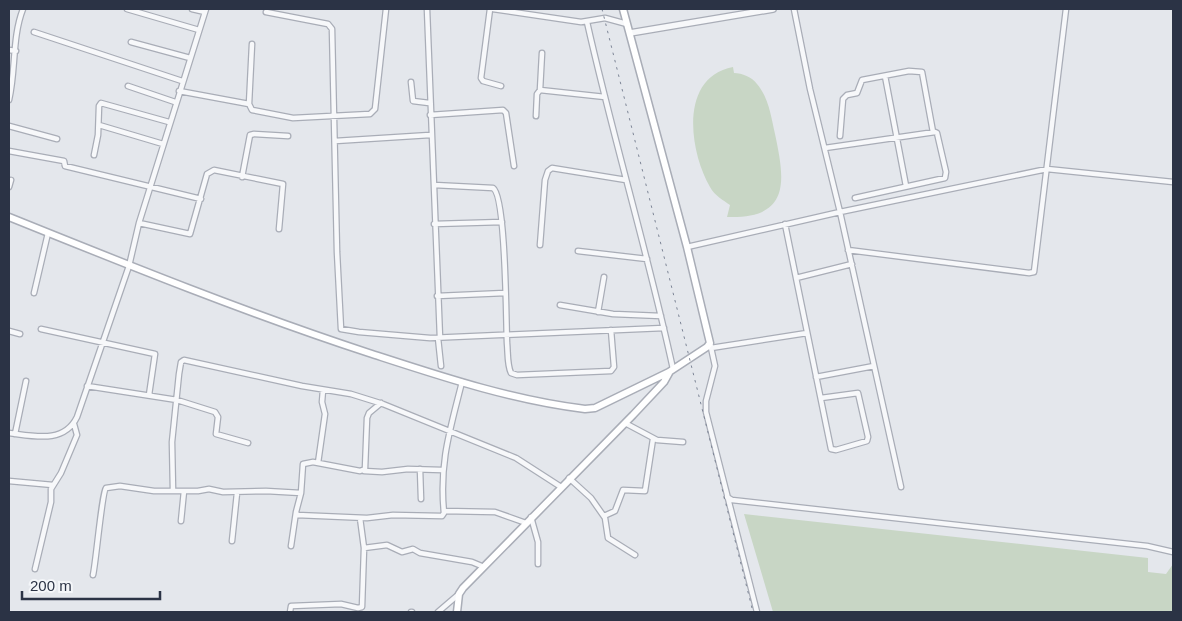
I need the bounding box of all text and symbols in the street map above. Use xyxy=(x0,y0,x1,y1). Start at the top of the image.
scale bar xyxy=(22,568,160,600)
text: 200 m xyxy=(30,577,72,594)

